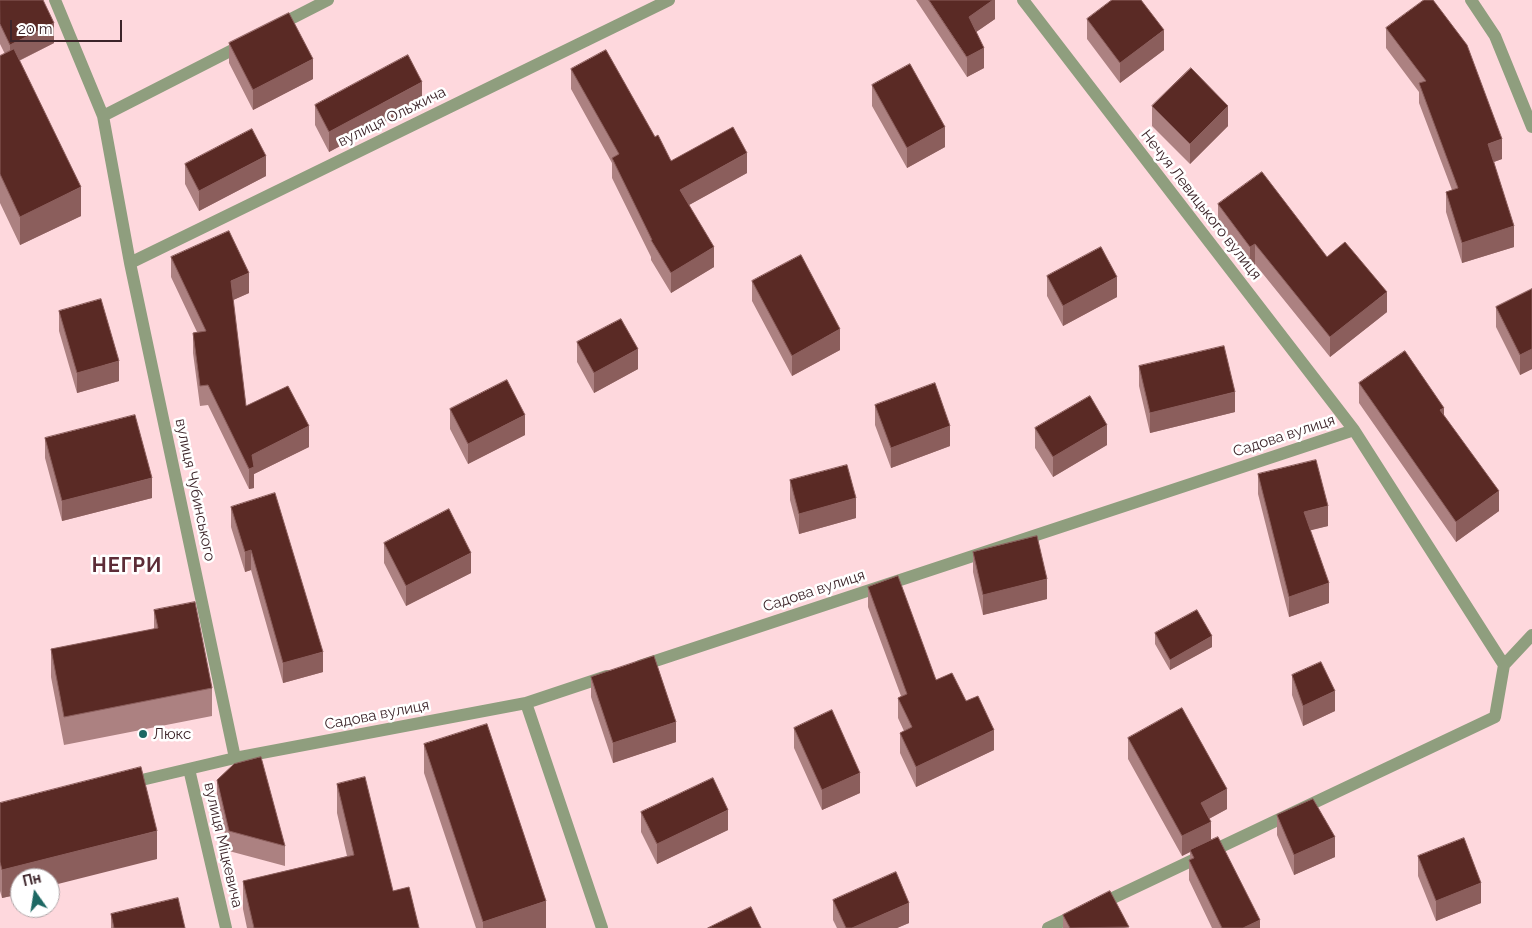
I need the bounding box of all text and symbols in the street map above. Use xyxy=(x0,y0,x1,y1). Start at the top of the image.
scale bar xyxy=(12,10,125,42)
text: 20 m xyxy=(18,20,53,38)
street label: вулиця Ольжича xyxy=(335,83,449,151)
street label: Нечуя Левицького вулиця xyxy=(1137,127,1265,283)
street label: Садова вулиця xyxy=(1231,411,1337,461)
street label: вулиця Чубинського xyxy=(171,417,219,563)
district label: НЕГРИ xyxy=(91,554,163,578)
street label: Садова вулиця xyxy=(761,566,867,616)
street label: Садова вулиця xyxy=(323,696,431,734)
place label: Люкс xyxy=(153,725,191,743)
marker: Люкс xyxy=(137,728,149,740)
street label: вулиця Міцкевича xyxy=(200,781,246,909)
north arrow xyxy=(10,868,60,918)
text: Пн xyxy=(21,869,43,889)

